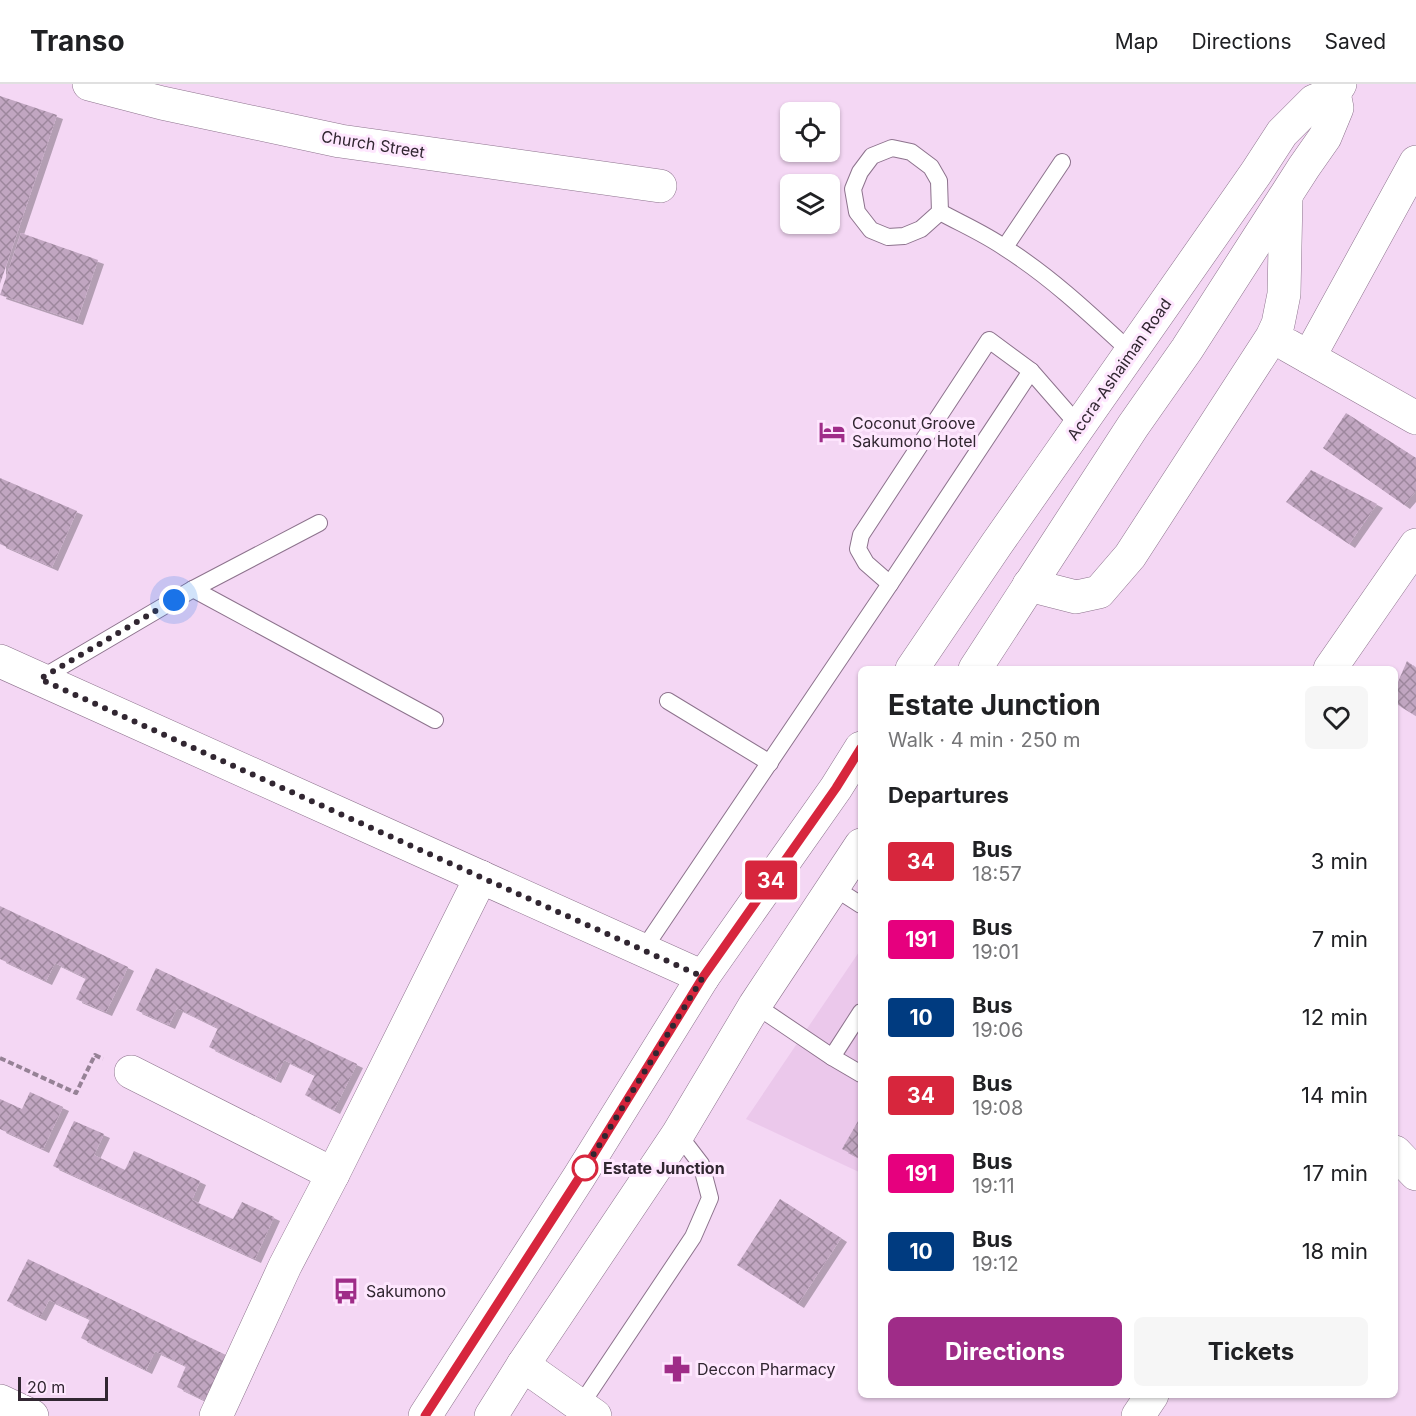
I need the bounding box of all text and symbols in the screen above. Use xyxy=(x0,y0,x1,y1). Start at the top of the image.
text: Transo xyxy=(30,24,125,58)
text: Map xyxy=(1115,29,1158,54)
text: Directions xyxy=(1191,29,1292,54)
text: Saved xyxy=(1325,29,1386,54)
map controls xyxy=(780,102,840,234)
button: locate xyxy=(780,102,840,162)
street label: Church Street xyxy=(320,126,426,162)
button: layers xyxy=(780,174,840,234)
street label: Accra-Ashaiman Road xyxy=(1062,294,1176,444)
place label: Coconut Groove Sakumono Hotel xyxy=(852,413,976,451)
hotel icon: Coconut Groove Sakumono Hotel xyxy=(817,417,847,447)
your location xyxy=(159,585,189,615)
button: heart xyxy=(1305,686,1368,749)
text: Estate Junction xyxy=(888,688,1101,722)
text: Walk · 4 min · 250 m xyxy=(888,728,1081,752)
text: Departures xyxy=(888,782,1009,808)
text: Bus xyxy=(972,836,1013,862)
text: 3 min xyxy=(1311,848,1368,874)
text: 34 xyxy=(907,849,935,874)
line badge: 34 xyxy=(744,860,798,900)
text: 18:57 xyxy=(972,862,1022,886)
text: 34 xyxy=(757,868,785,893)
text: Bus xyxy=(972,914,1013,940)
text: 7 min xyxy=(1312,926,1368,952)
text: 191 xyxy=(905,927,937,952)
text: 19:01 xyxy=(972,940,1019,964)
text: Bus xyxy=(972,992,1013,1018)
text: 12 min xyxy=(1302,1004,1368,1030)
text: 10 xyxy=(909,1005,933,1030)
text: 19:06 xyxy=(972,1018,1023,1042)
text: Bus xyxy=(972,1070,1013,1096)
text: 14 min xyxy=(1301,1082,1368,1108)
text: 34 xyxy=(907,1083,935,1108)
text: 19:08 xyxy=(972,1096,1023,1120)
text: Bus xyxy=(972,1148,1013,1174)
marker: Estate Junction xyxy=(572,1155,598,1181)
place label: Estate Junction xyxy=(603,1158,725,1178)
text: 17 min xyxy=(1303,1160,1368,1186)
text: 191 xyxy=(905,1161,937,1186)
text: 19:11 xyxy=(972,1174,1015,1198)
text: Bus xyxy=(972,1226,1013,1252)
text: 18 min xyxy=(1302,1238,1368,1264)
text: 10 xyxy=(909,1239,933,1264)
text: 19:12 xyxy=(972,1252,1019,1276)
bus stop icon: Sakumono xyxy=(331,1276,361,1306)
place label: Sakumono xyxy=(366,1281,446,1301)
button: Directions xyxy=(888,1317,1122,1386)
button: Tickets xyxy=(1134,1317,1368,1386)
pharmacy icon: Deccon Pharmacy xyxy=(662,1354,692,1384)
place label: Deccon Pharmacy xyxy=(697,1359,835,1379)
scale bar xyxy=(18,1374,108,1402)
text: 20 m xyxy=(27,1377,65,1397)

